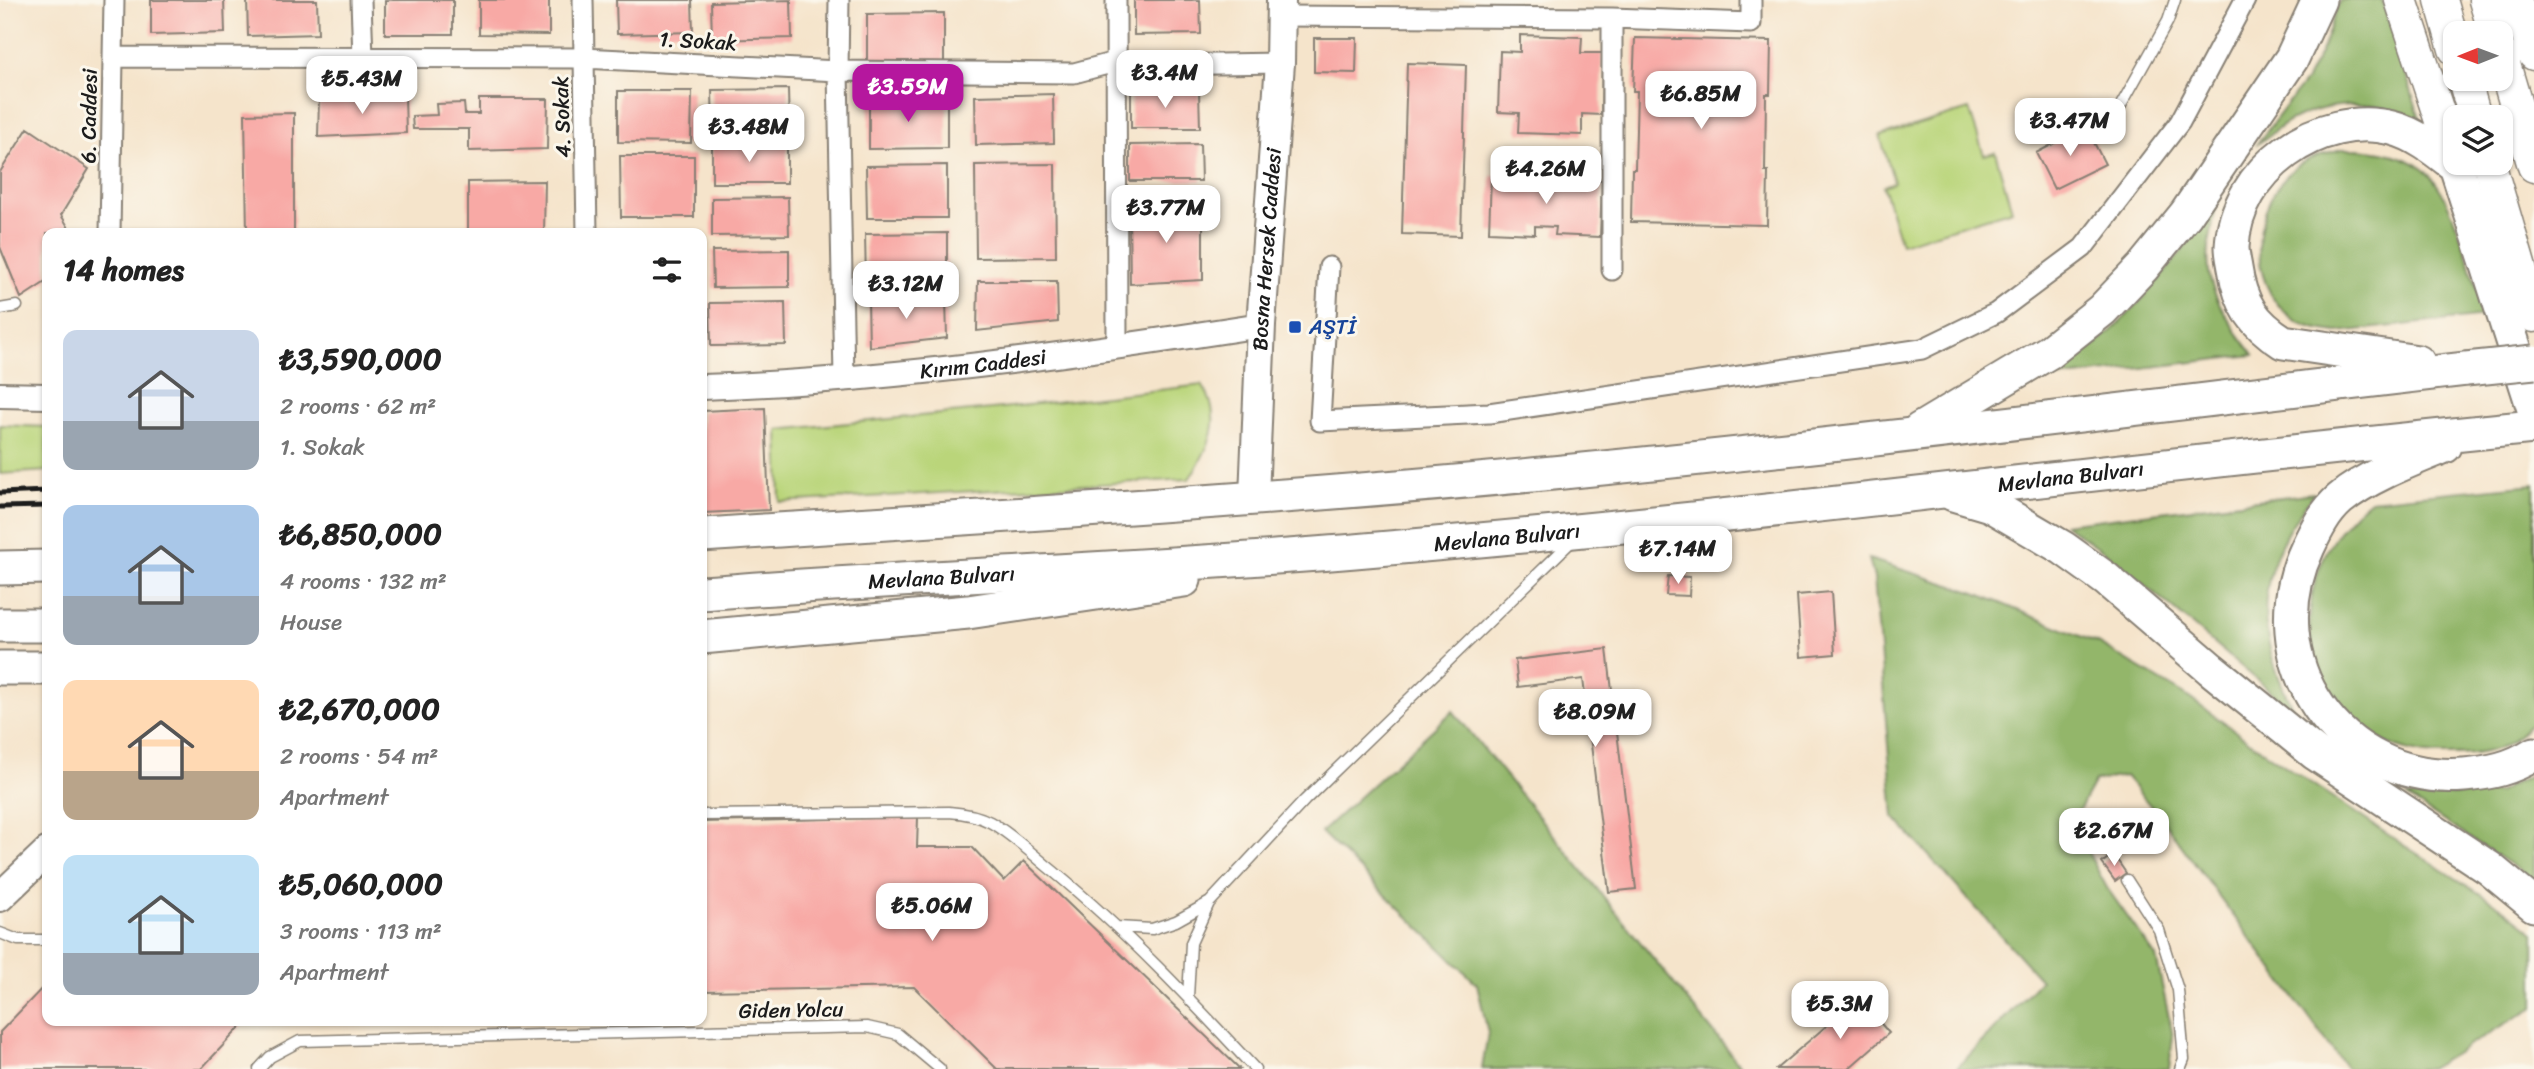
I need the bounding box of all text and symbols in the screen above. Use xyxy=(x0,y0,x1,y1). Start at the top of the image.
street label: 1. Sokak xyxy=(658,20,738,62)
north arrow xyxy=(2443,21,2513,91)
map controls xyxy=(2443,21,2513,175)
pin: ₺3.4M xyxy=(1116,50,1214,110)
text: ₺3.4M xyxy=(1132,52,1198,93)
pin: ₺5.43M xyxy=(305,57,419,116)
text: ₺5.43M xyxy=(322,58,402,99)
pin: ₺3.59M xyxy=(851,64,965,124)
text: ₺3.59M xyxy=(868,66,948,107)
street label: 6. Caddesi xyxy=(69,67,109,164)
pin: ₺6.85M xyxy=(1644,72,1758,131)
text: ₺6.85M xyxy=(1661,73,1741,114)
street label: 4. Sokak xyxy=(542,76,582,158)
pin: ₺3.47M xyxy=(2013,99,2127,158)
text: ₺3.47M xyxy=(2031,100,2109,141)
pin: ₺3.48M xyxy=(692,104,806,164)
button: layers xyxy=(2443,105,2513,175)
text: ₺3.48M xyxy=(709,106,789,147)
street label: Bosna Hersek Caddesi xyxy=(1241,145,1293,351)
pin: ₺4.26M xyxy=(1489,146,1603,206)
text: ₺4.26M xyxy=(1506,148,1586,189)
pin: ₺3.77M xyxy=(1109,186,1223,245)
text: ₺3.77M xyxy=(1127,187,1205,228)
text: 14 homes xyxy=(63,243,184,297)
icon: filters xyxy=(648,251,686,289)
pin: ₺3.12M xyxy=(849,262,963,321)
text: ₺3.12M xyxy=(869,263,943,304)
place label: AŞTİ xyxy=(1308,308,1358,346)
marker: AŞTİ xyxy=(1287,319,1303,335)
text: ₺3,590,000 xyxy=(280,332,442,386)
street label: Kırım Caddesi xyxy=(918,338,1050,390)
icon: home xyxy=(119,358,203,442)
text: 2 rooms · 62 m² xyxy=(280,386,436,427)
text: 1. Sokak xyxy=(280,427,365,468)
street label: Mevlana Bulvarı xyxy=(1996,449,2146,504)
text: ₺6,850,000 xyxy=(280,507,442,561)
street label: Mevlana Bulvarı xyxy=(1432,512,1582,563)
pin: ₺7.14M xyxy=(1621,526,1735,586)
text: ₺7.14M xyxy=(1640,528,1716,569)
icon: home xyxy=(119,533,203,617)
street label: Mevlana Bulvarı xyxy=(867,554,1016,601)
text: 4 rooms · 132 m² xyxy=(280,561,447,602)
text: House xyxy=(280,602,342,643)
text: ₺2,670,000 xyxy=(280,682,440,736)
pin: ₺8.09M xyxy=(1538,690,1652,749)
text: ₺8.09M xyxy=(1555,691,1635,732)
icon: home xyxy=(119,708,203,792)
text: 2 rooms · 54 m² xyxy=(280,736,438,777)
text: Apartment xyxy=(280,777,389,818)
pin: ₺2.67M xyxy=(2057,808,2171,868)
text: ₺2.67M xyxy=(2075,810,2153,851)
text: ₺5,060,000 xyxy=(280,857,443,911)
icon: home xyxy=(119,883,203,967)
pin: ₺5.06M xyxy=(875,884,989,943)
text: ₺5.06M xyxy=(892,885,972,926)
text: 3 rooms · 113 m² xyxy=(280,911,442,952)
text: Apartment xyxy=(280,952,389,993)
pin: ₺5.3M xyxy=(1791,982,1889,1041)
text: ₺5.3M xyxy=(1807,983,1873,1024)
street label: Giden Yolcu xyxy=(738,990,844,1030)

